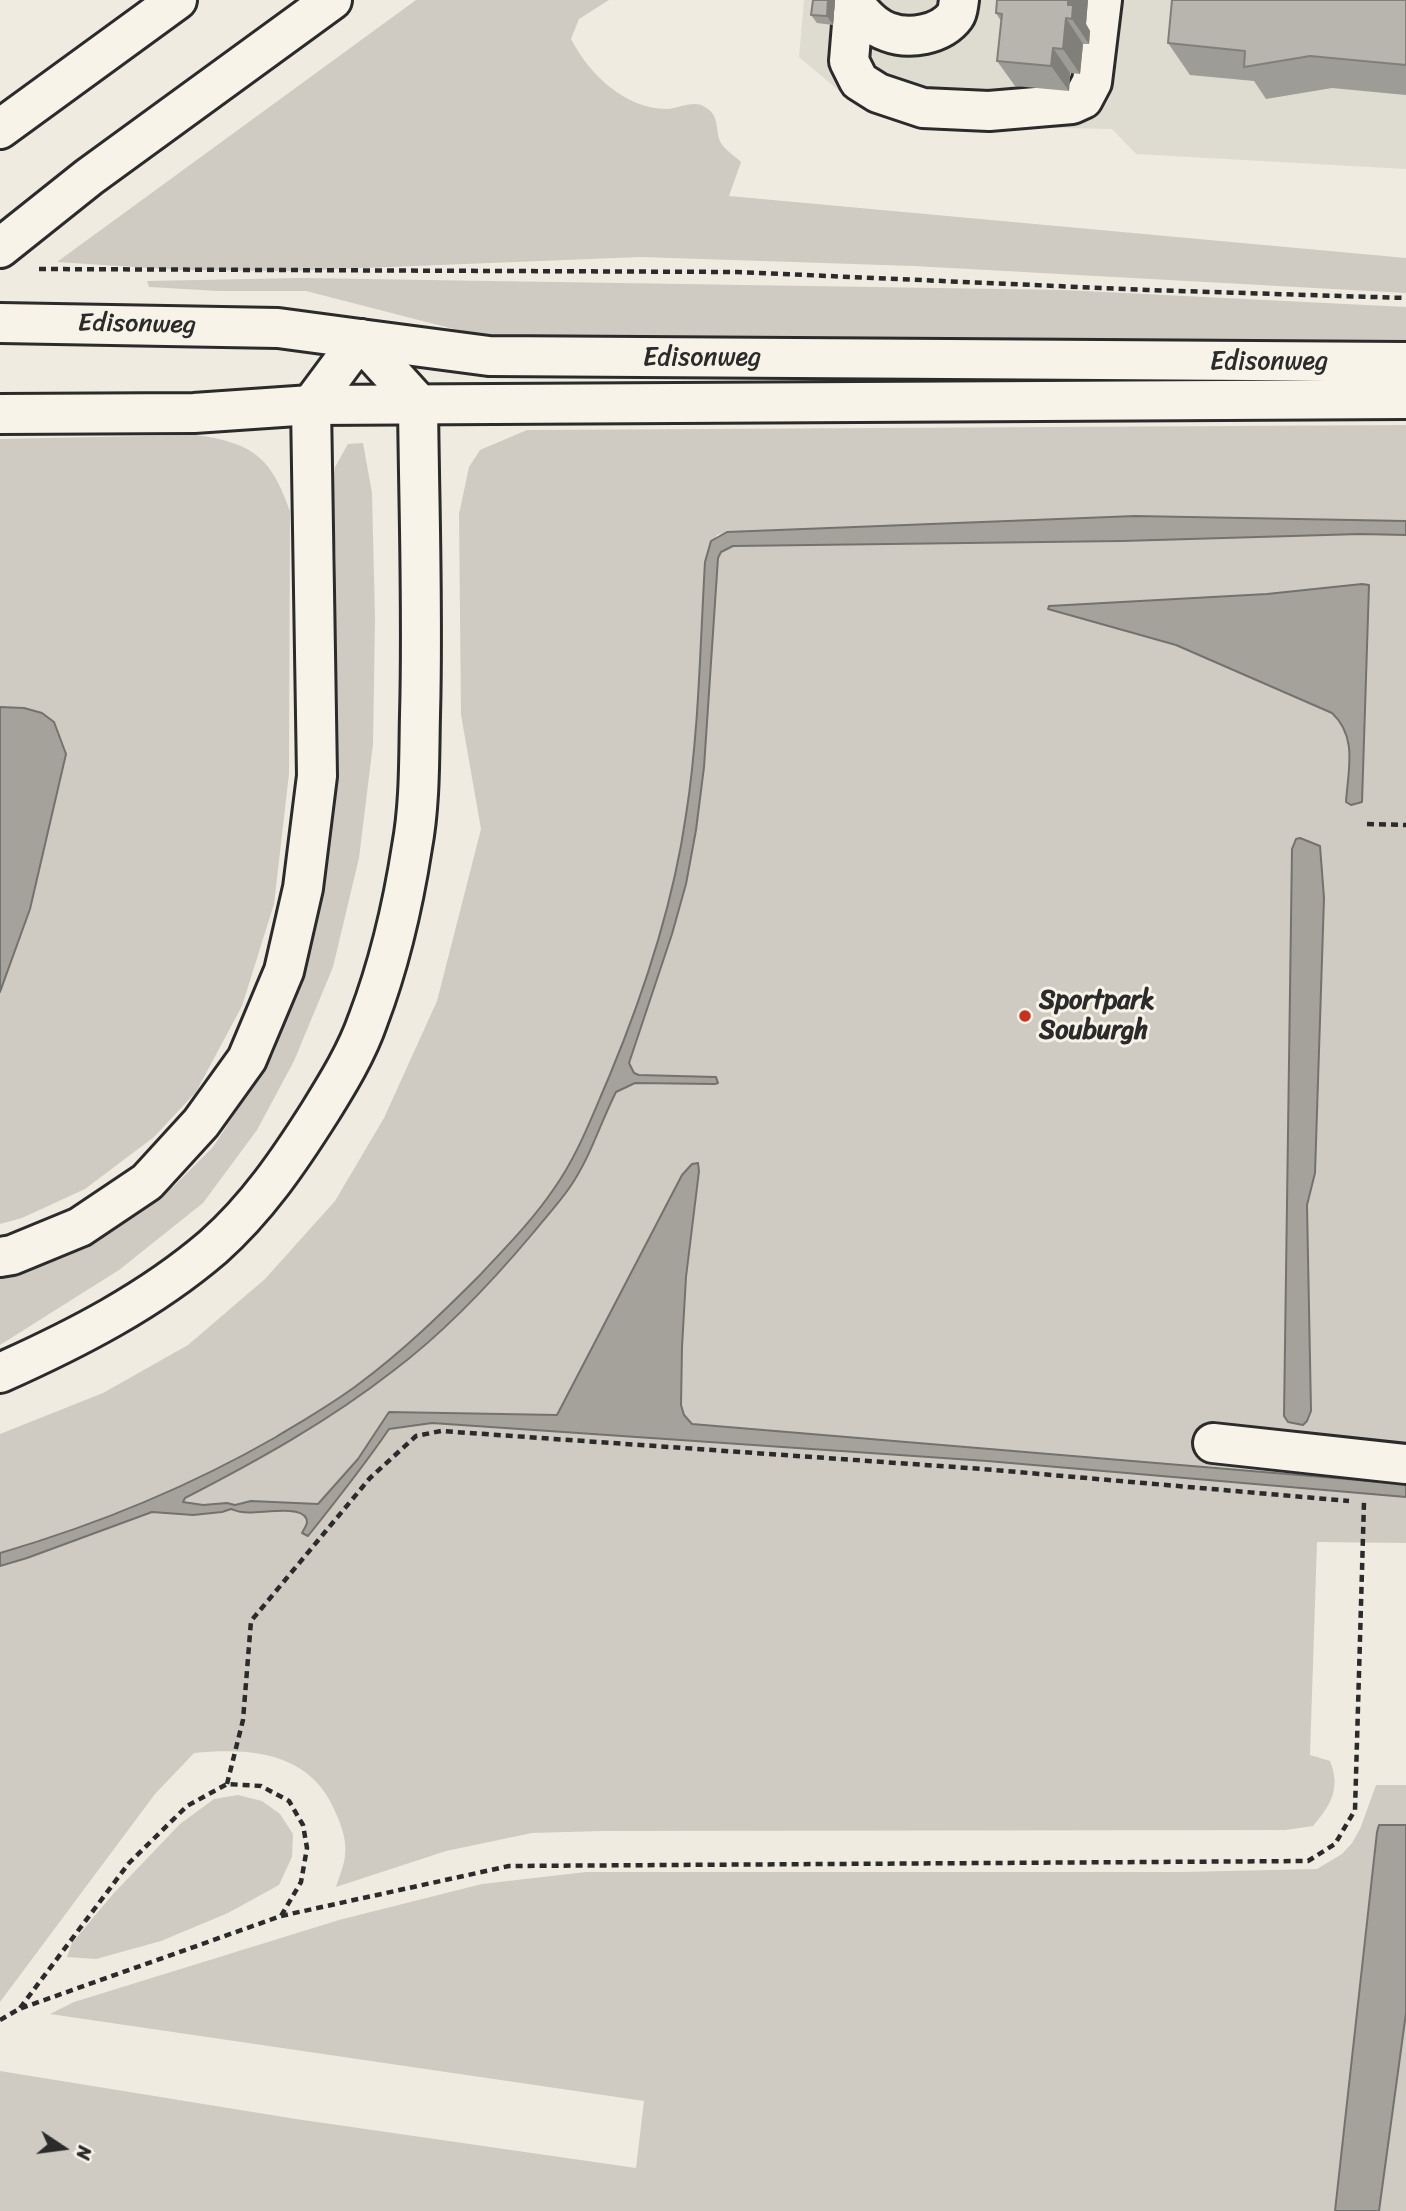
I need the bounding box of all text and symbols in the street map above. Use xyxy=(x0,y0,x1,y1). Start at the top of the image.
street label: Edisonweg xyxy=(78,308,196,342)
street label: Edisonweg xyxy=(643,342,761,374)
street label: Edisonweg xyxy=(1210,346,1328,378)
place label: Sportpark Souburgh xyxy=(1039,985,1155,1046)
marker: Sportpark Souburgh xyxy=(1017,1008,1033,1024)
north arrow xyxy=(28,2113,98,2183)
text: N xyxy=(66,2143,102,2163)

